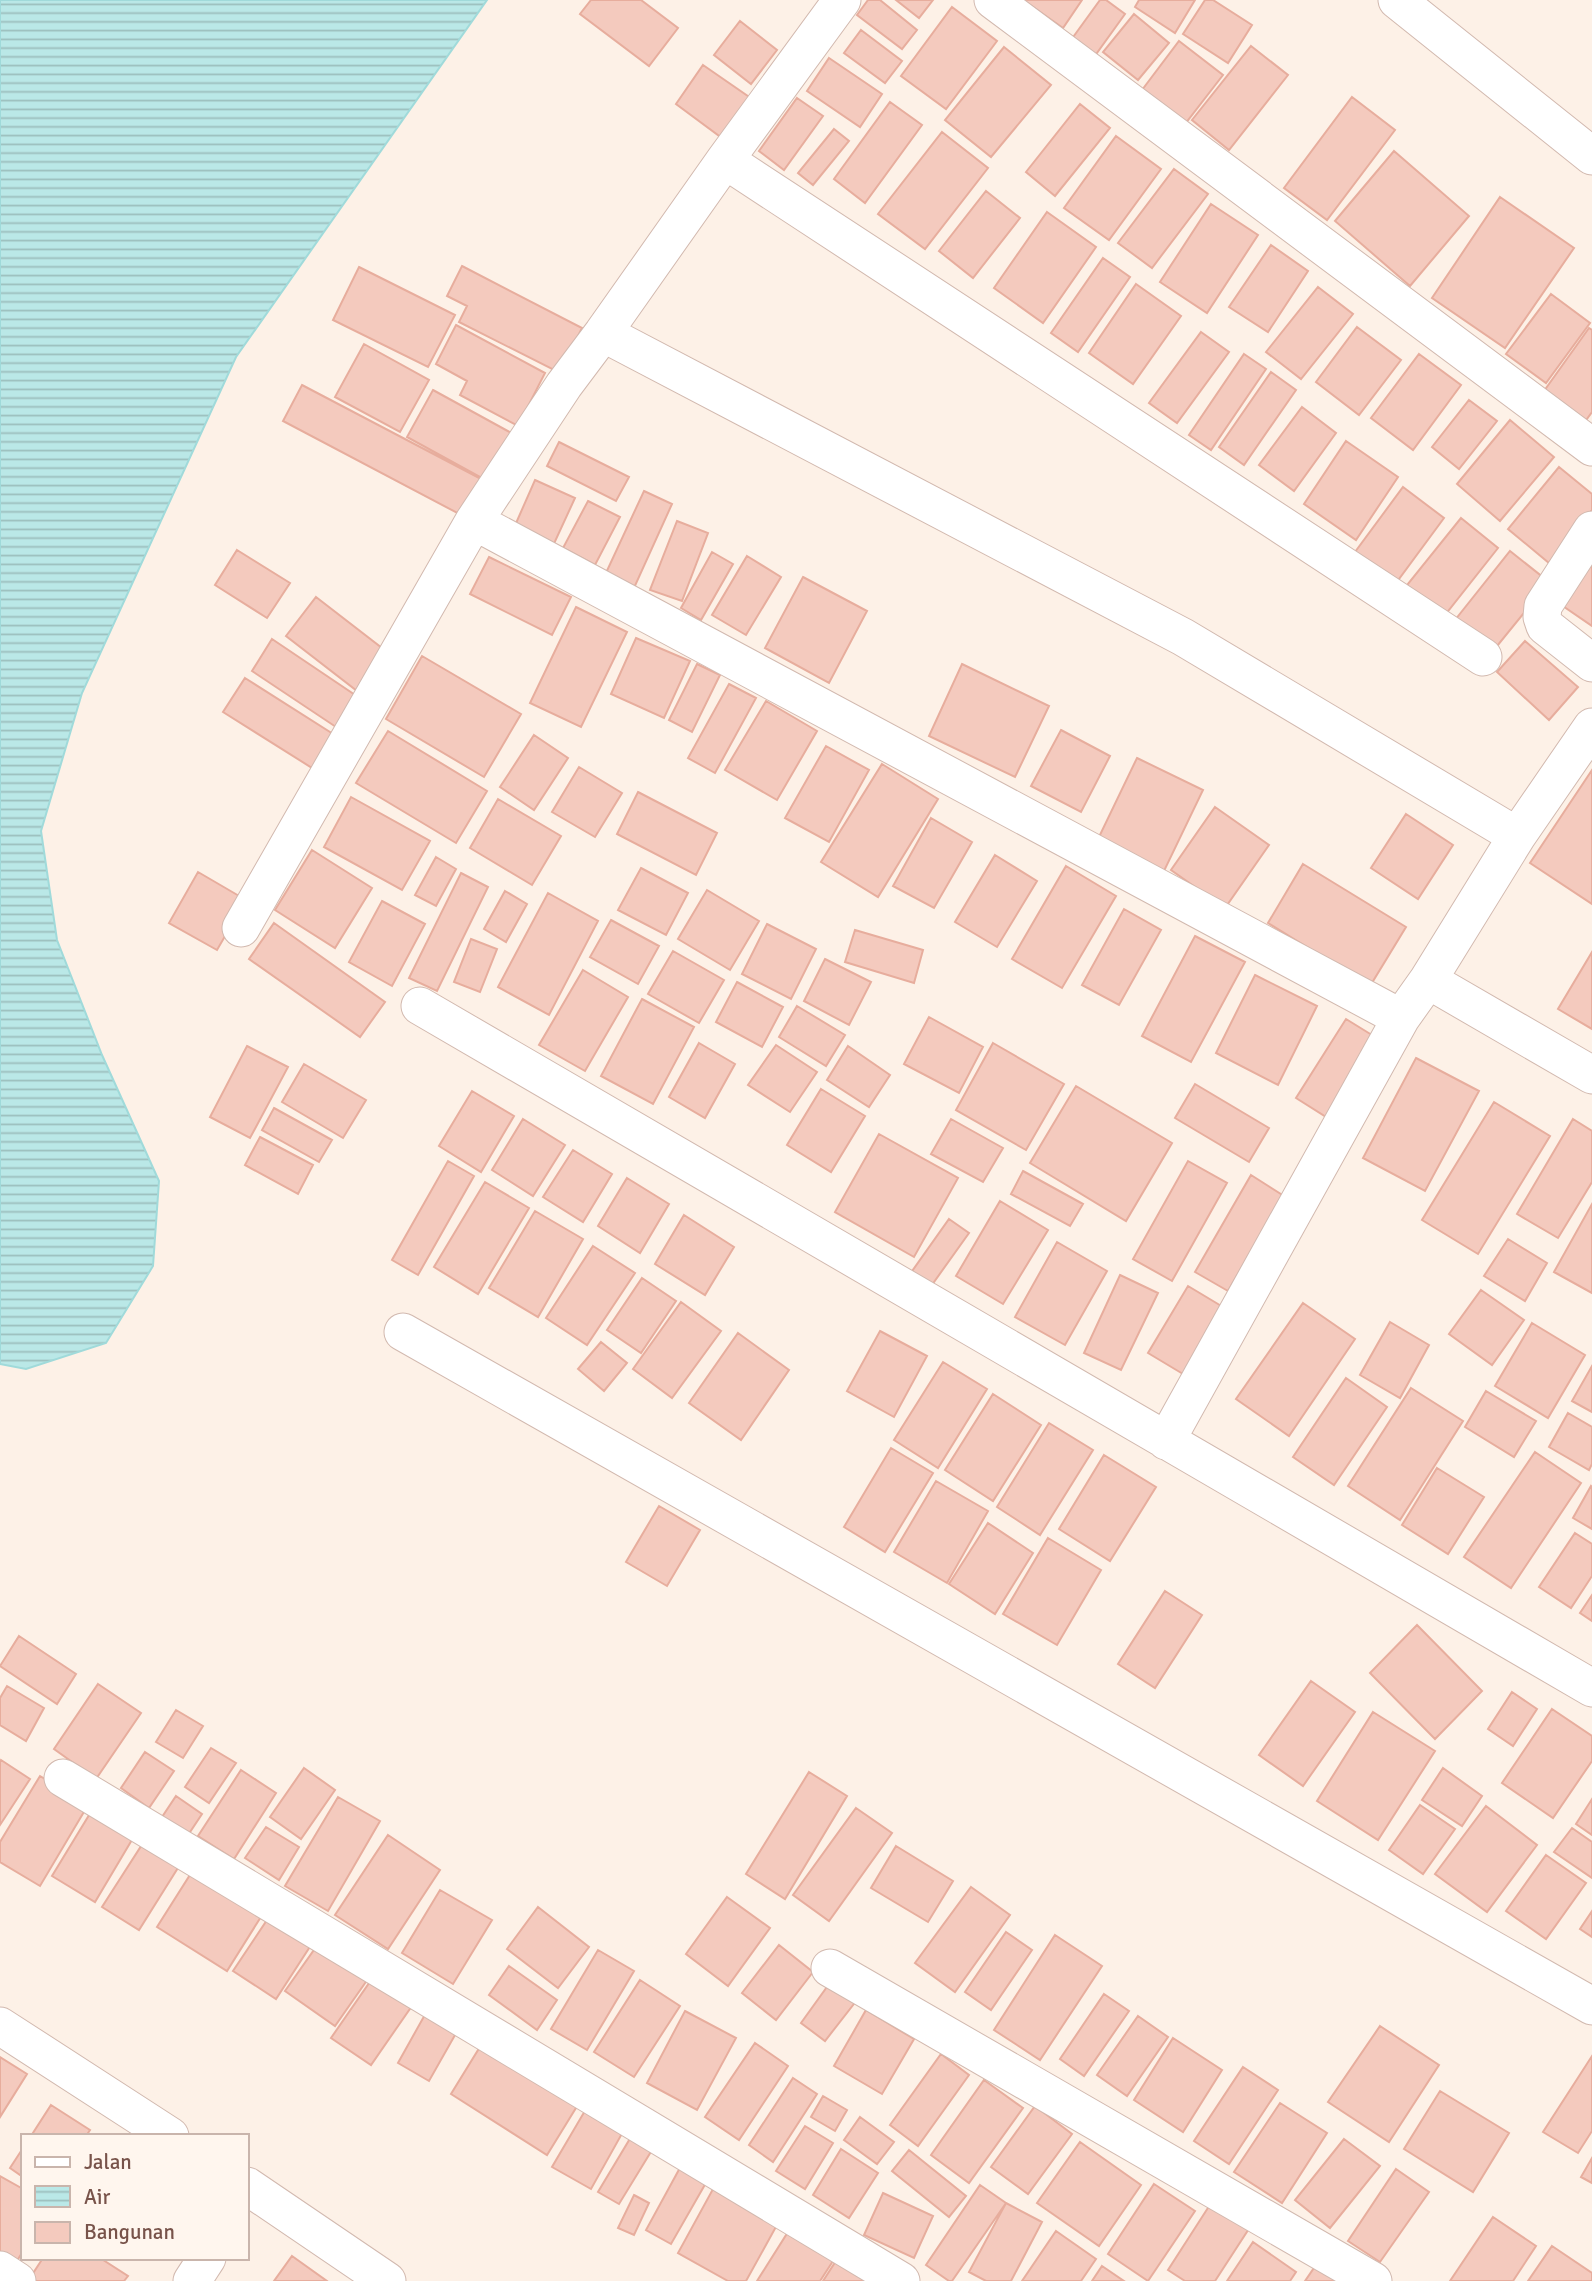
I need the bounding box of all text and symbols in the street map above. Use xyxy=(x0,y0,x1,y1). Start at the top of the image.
legend xyxy=(21,2134,248,2260)
text: Jalan xyxy=(84,2149,132,2175)
text: Air xyxy=(84,2184,111,2210)
text: Bangunan xyxy=(84,2219,175,2245)

